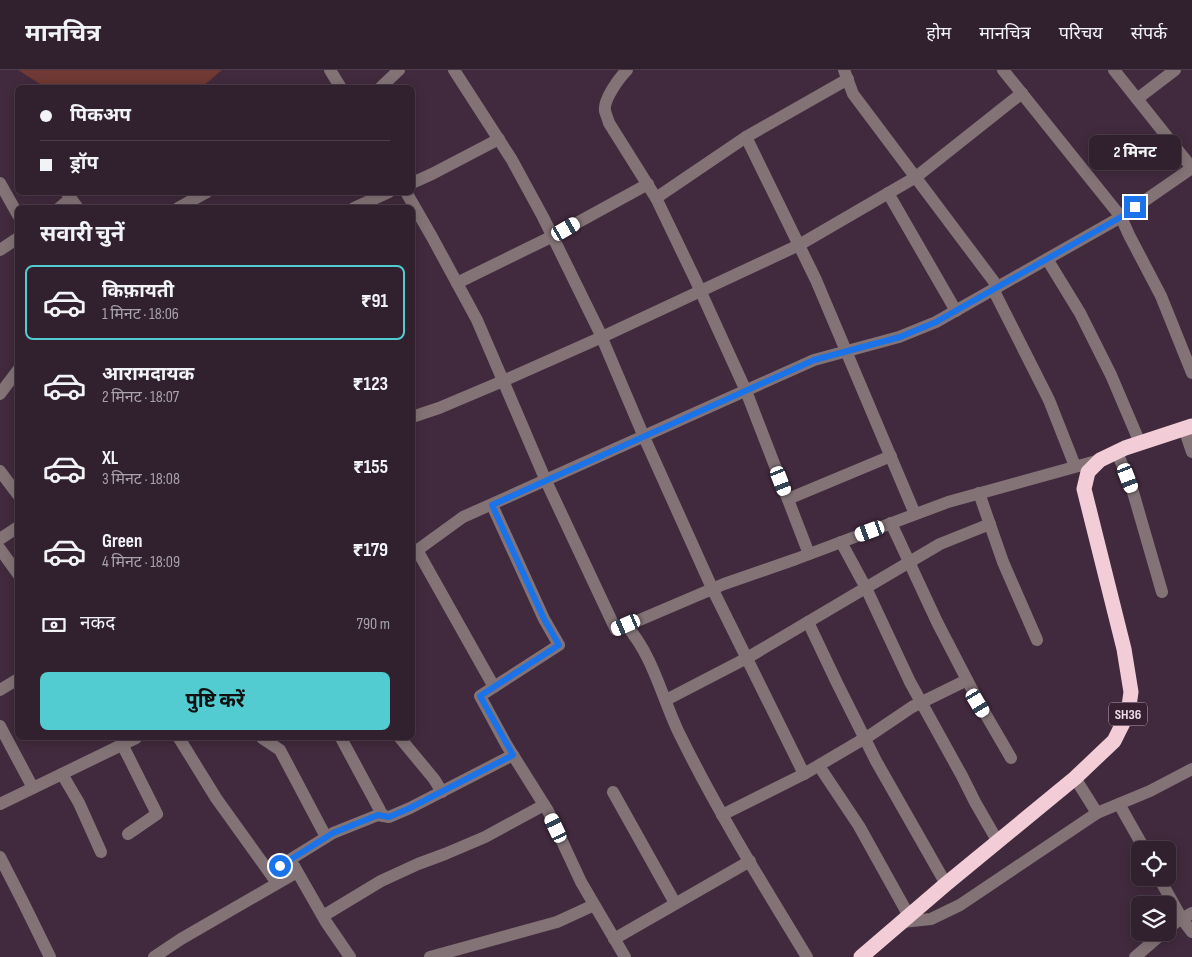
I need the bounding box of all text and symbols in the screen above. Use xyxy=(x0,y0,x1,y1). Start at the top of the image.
text: मानचित्र xyxy=(25,19,101,48)
text: होम xyxy=(926,23,951,44)
text: मानचित्र xyxy=(979,23,1031,44)
text: परिचय xyxy=(1059,23,1103,44)
text: संपर्क xyxy=(1131,23,1167,44)
text: पिकअप xyxy=(70,104,131,127)
callout: 2 मिनट xyxy=(1089,134,1181,170)
text: 2 मिनट xyxy=(1113,143,1157,162)
text: ड्रॉप xyxy=(70,152,98,175)
route end xyxy=(1124,196,1146,218)
car xyxy=(549,215,582,243)
text: सवारी चुनें xyxy=(40,221,124,248)
icon: car xyxy=(42,280,87,325)
text: किफ़ायती xyxy=(102,280,174,303)
text: ₹91 xyxy=(361,290,388,313)
text: 1 मिनट · 18:06 xyxy=(102,305,179,324)
icon: car xyxy=(42,363,87,408)
text: आरामदायक xyxy=(102,363,194,386)
text: ₹123 xyxy=(353,373,388,396)
text: 2 मिनट · 18:07 xyxy=(102,388,179,407)
icon: car xyxy=(42,446,87,491)
text: XL xyxy=(102,447,118,470)
text: ₹155 xyxy=(353,456,388,479)
car xyxy=(1115,461,1140,495)
car xyxy=(768,464,793,498)
text: 3 मिनट · 18:08 xyxy=(102,470,180,489)
car xyxy=(853,519,886,543)
icon: car xyxy=(42,529,87,574)
text: Green xyxy=(102,530,142,553)
text: ₹179 xyxy=(353,539,388,562)
text: 4 मिनट · 18:09 xyxy=(102,553,180,572)
icon: cash xyxy=(40,611,68,639)
text: नकद xyxy=(80,612,115,635)
car xyxy=(609,612,642,638)
text: 790 m xyxy=(357,615,390,634)
button: पुष्टि करें xyxy=(40,672,390,730)
car xyxy=(963,686,992,720)
road number: SH36 xyxy=(1109,703,1147,726)
car xyxy=(542,811,569,845)
map controls xyxy=(1131,841,1176,941)
button: locate xyxy=(1131,841,1176,886)
route start xyxy=(269,855,291,877)
button: layers xyxy=(1131,896,1176,941)

